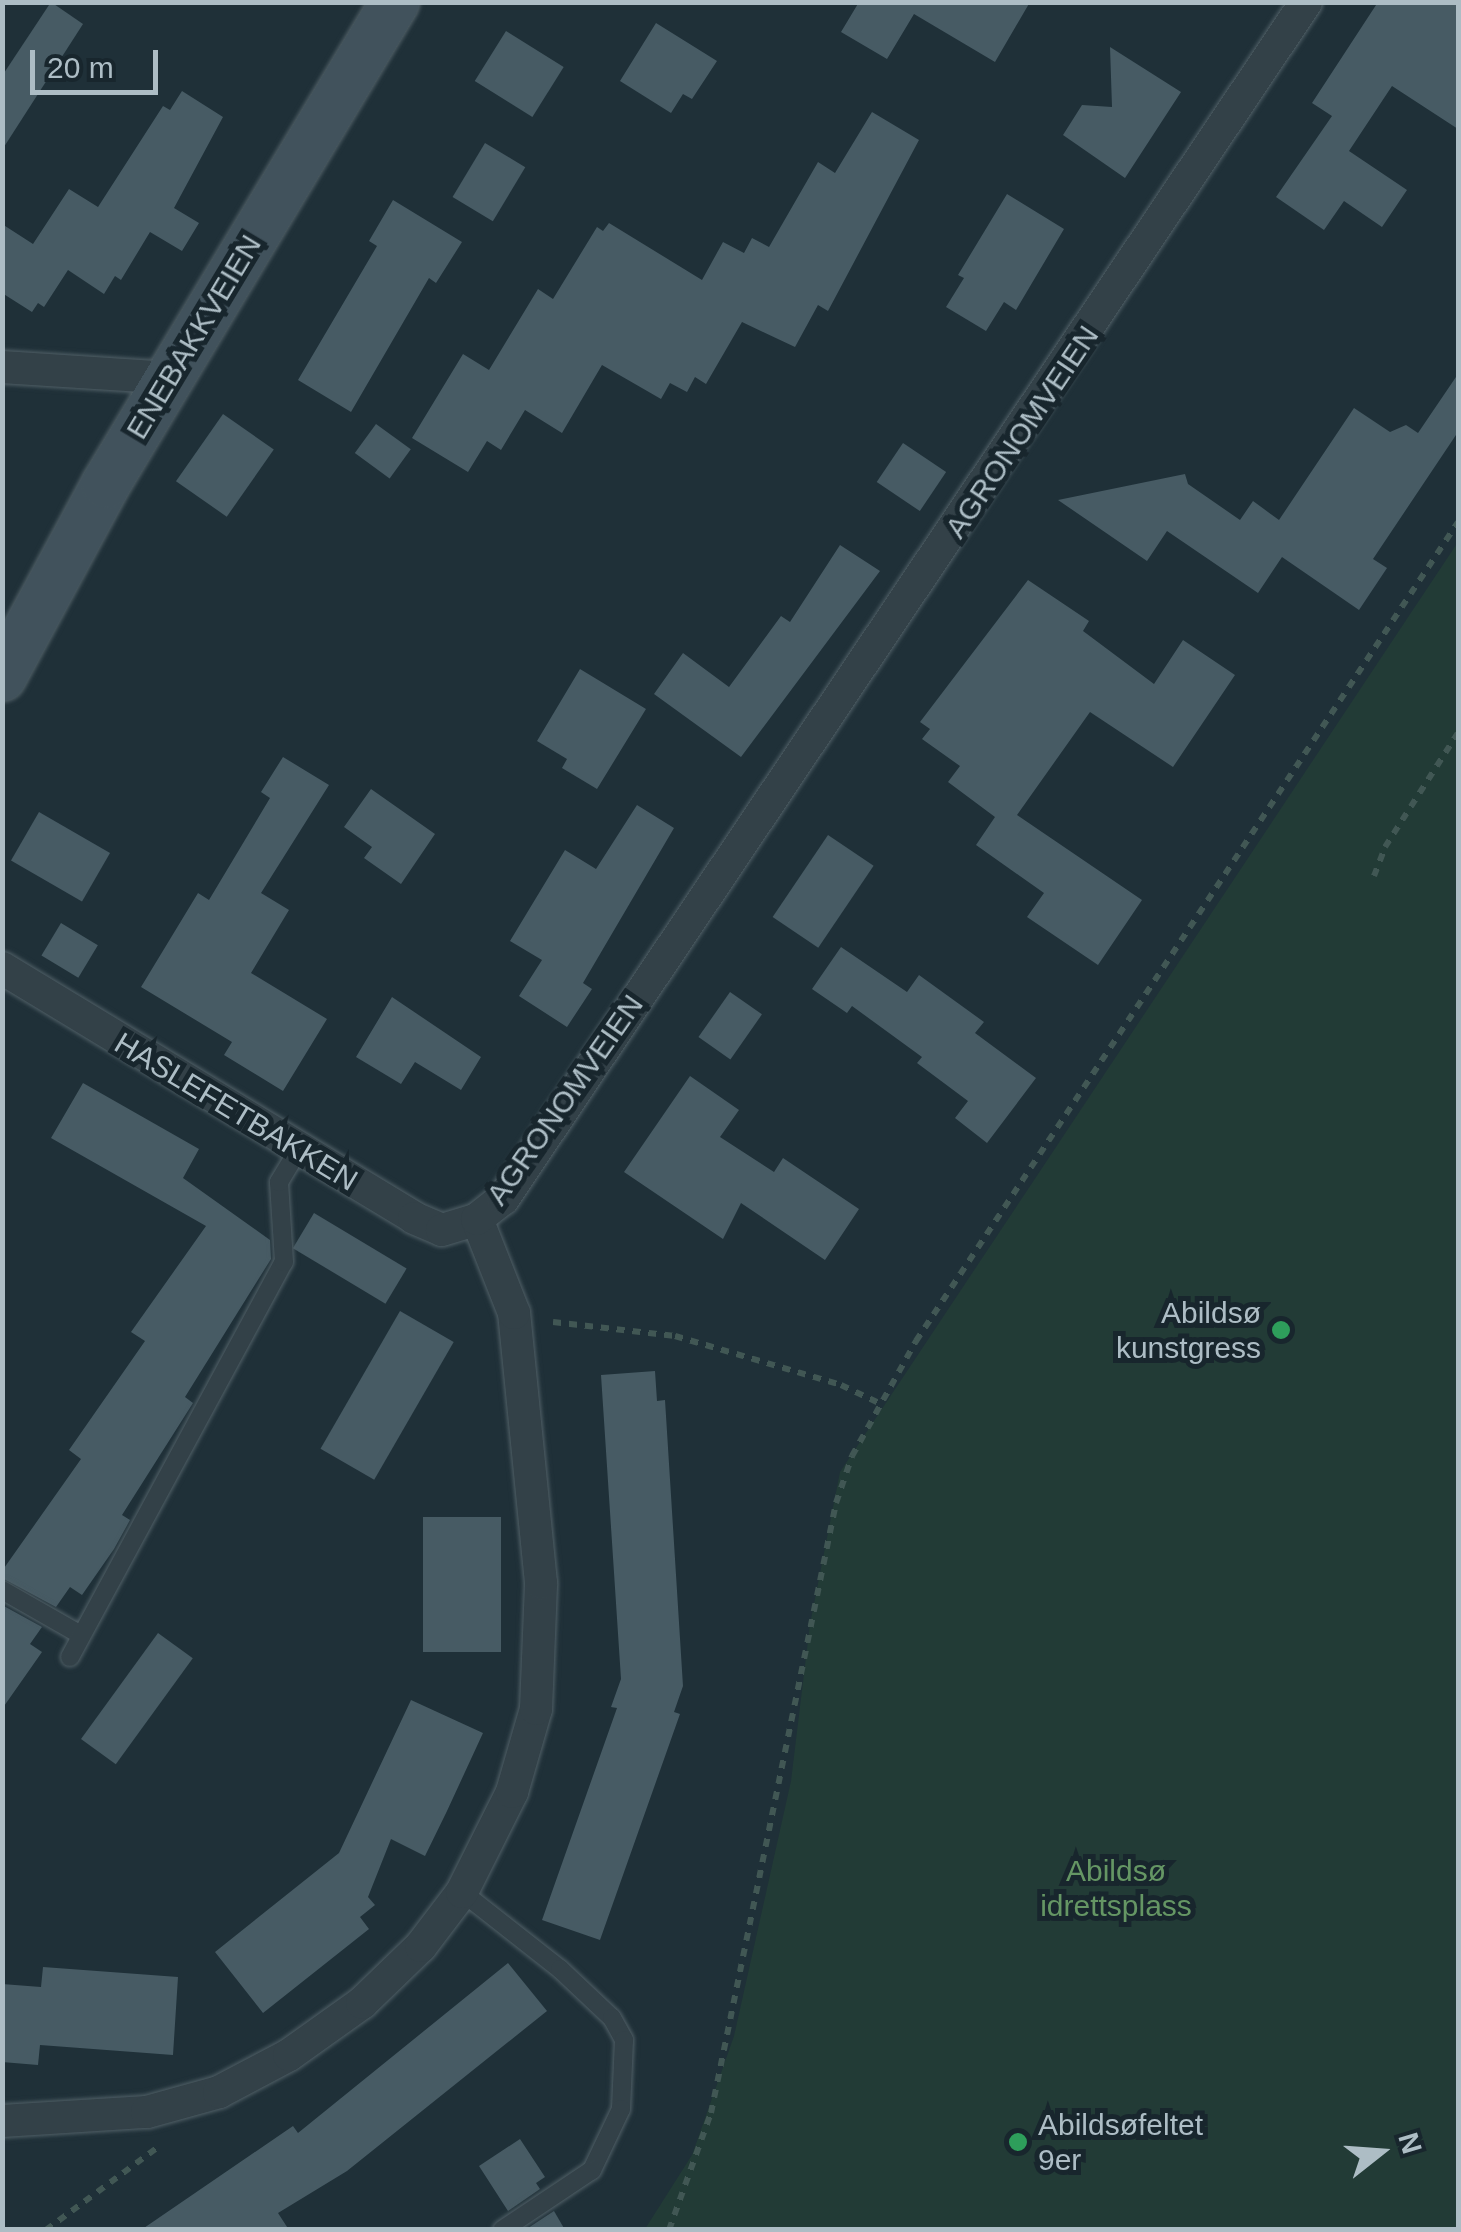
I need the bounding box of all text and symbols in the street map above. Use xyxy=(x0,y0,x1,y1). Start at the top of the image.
scale bar xyxy=(35,30,162,92)
text: 20 m xyxy=(47,51,114,84)
street label: ENEBAKKVEIEN xyxy=(119,228,269,446)
street label: AGRONOMVEIEN xyxy=(938,319,1106,545)
street label: AGRONOMVEIEN xyxy=(479,988,651,1212)
street label: HASLEFETBAKKEN xyxy=(108,1025,364,1199)
place label: Abildsø kunstgress xyxy=(1116,1295,1261,1366)
marker: Abildsø kunstgress xyxy=(1270,1319,1292,1341)
park label: Abildsø idrettsplass xyxy=(1040,1853,1192,1924)
north arrow xyxy=(1331,2102,1431,2202)
place label: Abildsøfeltet 9er xyxy=(1038,2107,1203,2178)
text: N xyxy=(1392,2129,1428,2157)
marker: Abildsøfeltet 9er xyxy=(1007,2131,1029,2153)

